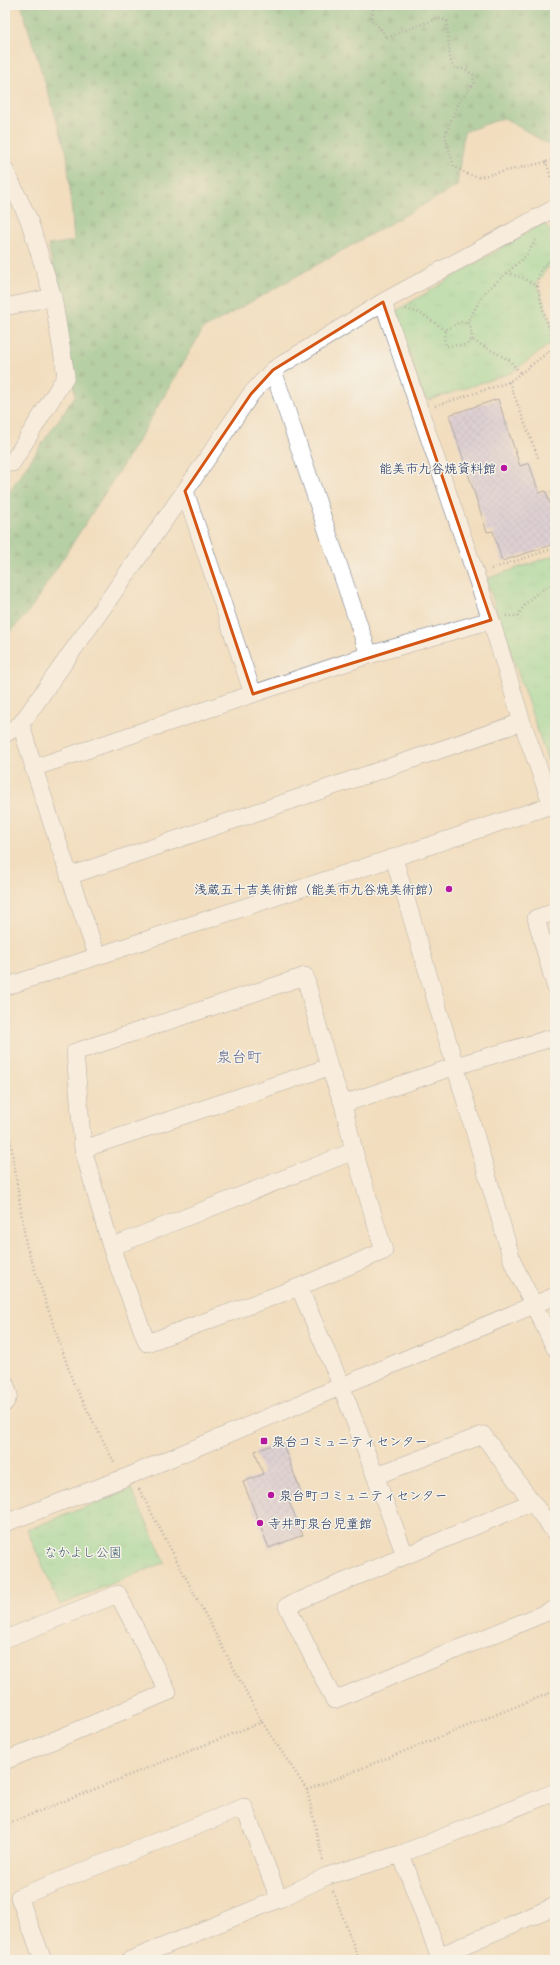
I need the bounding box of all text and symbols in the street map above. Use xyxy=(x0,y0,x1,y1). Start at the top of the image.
place label: 能美市九谷焼資料館 xyxy=(379,459,496,477)
marker: 能美市九谷焼資料館 xyxy=(499,463,509,473)
place label: 浅蔵五十吉美術館（能美市九谷焼美術館） xyxy=(194,880,441,898)
marker: 浅蔵五十吉美術館（能美市九谷焼美術館） xyxy=(444,884,454,894)
district label: 泉台町 xyxy=(216,1046,262,1067)
place label: 泉台コミュニティセンター xyxy=(272,1432,427,1450)
marker: 泉台コミュニティセンター xyxy=(259,1436,269,1446)
place label: 泉台町コミュニティセンター xyxy=(279,1486,447,1504)
marker: 泉台町コミュニティセンター xyxy=(266,1490,276,1500)
place label: 寺井町泉台児童館 xyxy=(268,1514,372,1532)
marker: 寺井町泉台児童館 xyxy=(255,1518,265,1528)
park label: なかよし公園 xyxy=(44,1543,122,1561)

